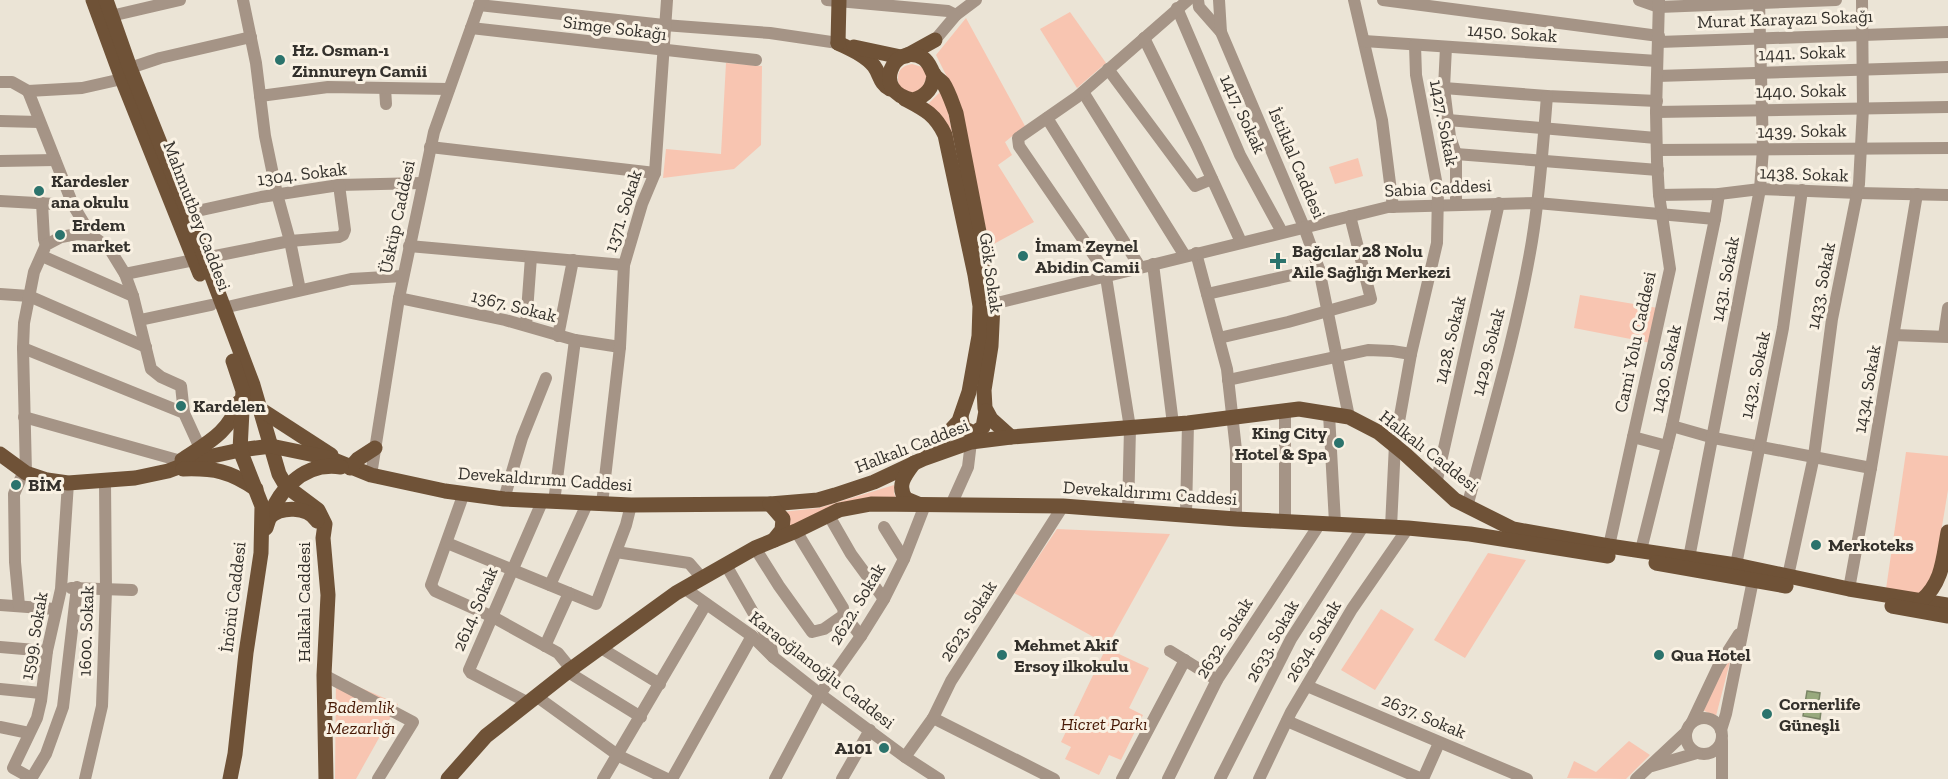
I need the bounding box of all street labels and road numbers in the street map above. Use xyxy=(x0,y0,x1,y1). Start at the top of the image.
street label: Murat Karayazı Sokağı xyxy=(1697,5,1873,33)
street label: Simge Sokağı xyxy=(562,11,668,45)
street label: 1450. Sokak xyxy=(1466,19,1558,47)
street label: 1441. Sokak xyxy=(1758,40,1847,66)
street label: 1417. Sokak xyxy=(1215,71,1271,158)
street label: 1427. Sokak xyxy=(1425,78,1463,169)
street label: 1440. Sokak xyxy=(1756,79,1847,103)
street label: İstiklal Caddesi xyxy=(1264,104,1330,222)
street label: 1439. Sokak xyxy=(1757,119,1847,143)
street label: Mahmutbey Caddesi xyxy=(158,138,236,294)
street label: 1304. Sokak xyxy=(256,158,349,190)
street label: Üsküp Caddesi xyxy=(374,158,420,276)
street label: 1438. Sokak xyxy=(1759,161,1850,187)
street label: 1371. Sokak xyxy=(599,166,647,255)
street label: Sabia Caddesi xyxy=(1384,174,1492,202)
street label: Gök Sokak xyxy=(974,231,1008,315)
street label: 1431. Sokak xyxy=(1706,234,1744,324)
street label: 1433. Sokak xyxy=(1802,240,1840,331)
street label: Cami Yolu Caddesi xyxy=(1609,269,1661,415)
street label: 1367. Sokak xyxy=(469,285,560,327)
street label: 1428. Sokak xyxy=(1429,293,1471,386)
street label: 1429. Sokak xyxy=(1466,305,1510,398)
street label: 1430. Sokak xyxy=(1646,322,1686,415)
street label: 1432. Sokak xyxy=(1735,329,1775,421)
street label: 1434. Sokak xyxy=(1848,343,1886,435)
street label: Halkalı Caddesi xyxy=(1375,405,1483,497)
street label: Halkalı Caddesi xyxy=(852,414,972,478)
street label: Devekaldırımı Caddesi xyxy=(457,462,633,496)
street label: Devekaldırımı Caddesi xyxy=(1062,476,1238,510)
street label: İnönü Caddesi xyxy=(215,540,251,654)
street label: Halkalı Caddesi xyxy=(293,542,315,662)
street label: 2622. Sokak xyxy=(824,559,890,649)
street label: 2614. Sokak xyxy=(447,563,503,655)
street label: 2623. Sokak xyxy=(935,576,1002,665)
street label: 1600. Sokak xyxy=(73,584,99,677)
street label: 1599. Sokak xyxy=(15,589,53,682)
street label: 2632. Sokak xyxy=(1191,593,1258,682)
street label: 2633. Sokak xyxy=(1240,596,1304,686)
street label: 2634. Sokak xyxy=(1280,596,1346,686)
street label: Karaoğlanoğlu Caddesi xyxy=(745,606,899,734)
street label: 2637. Sokak xyxy=(1379,688,1470,744)

